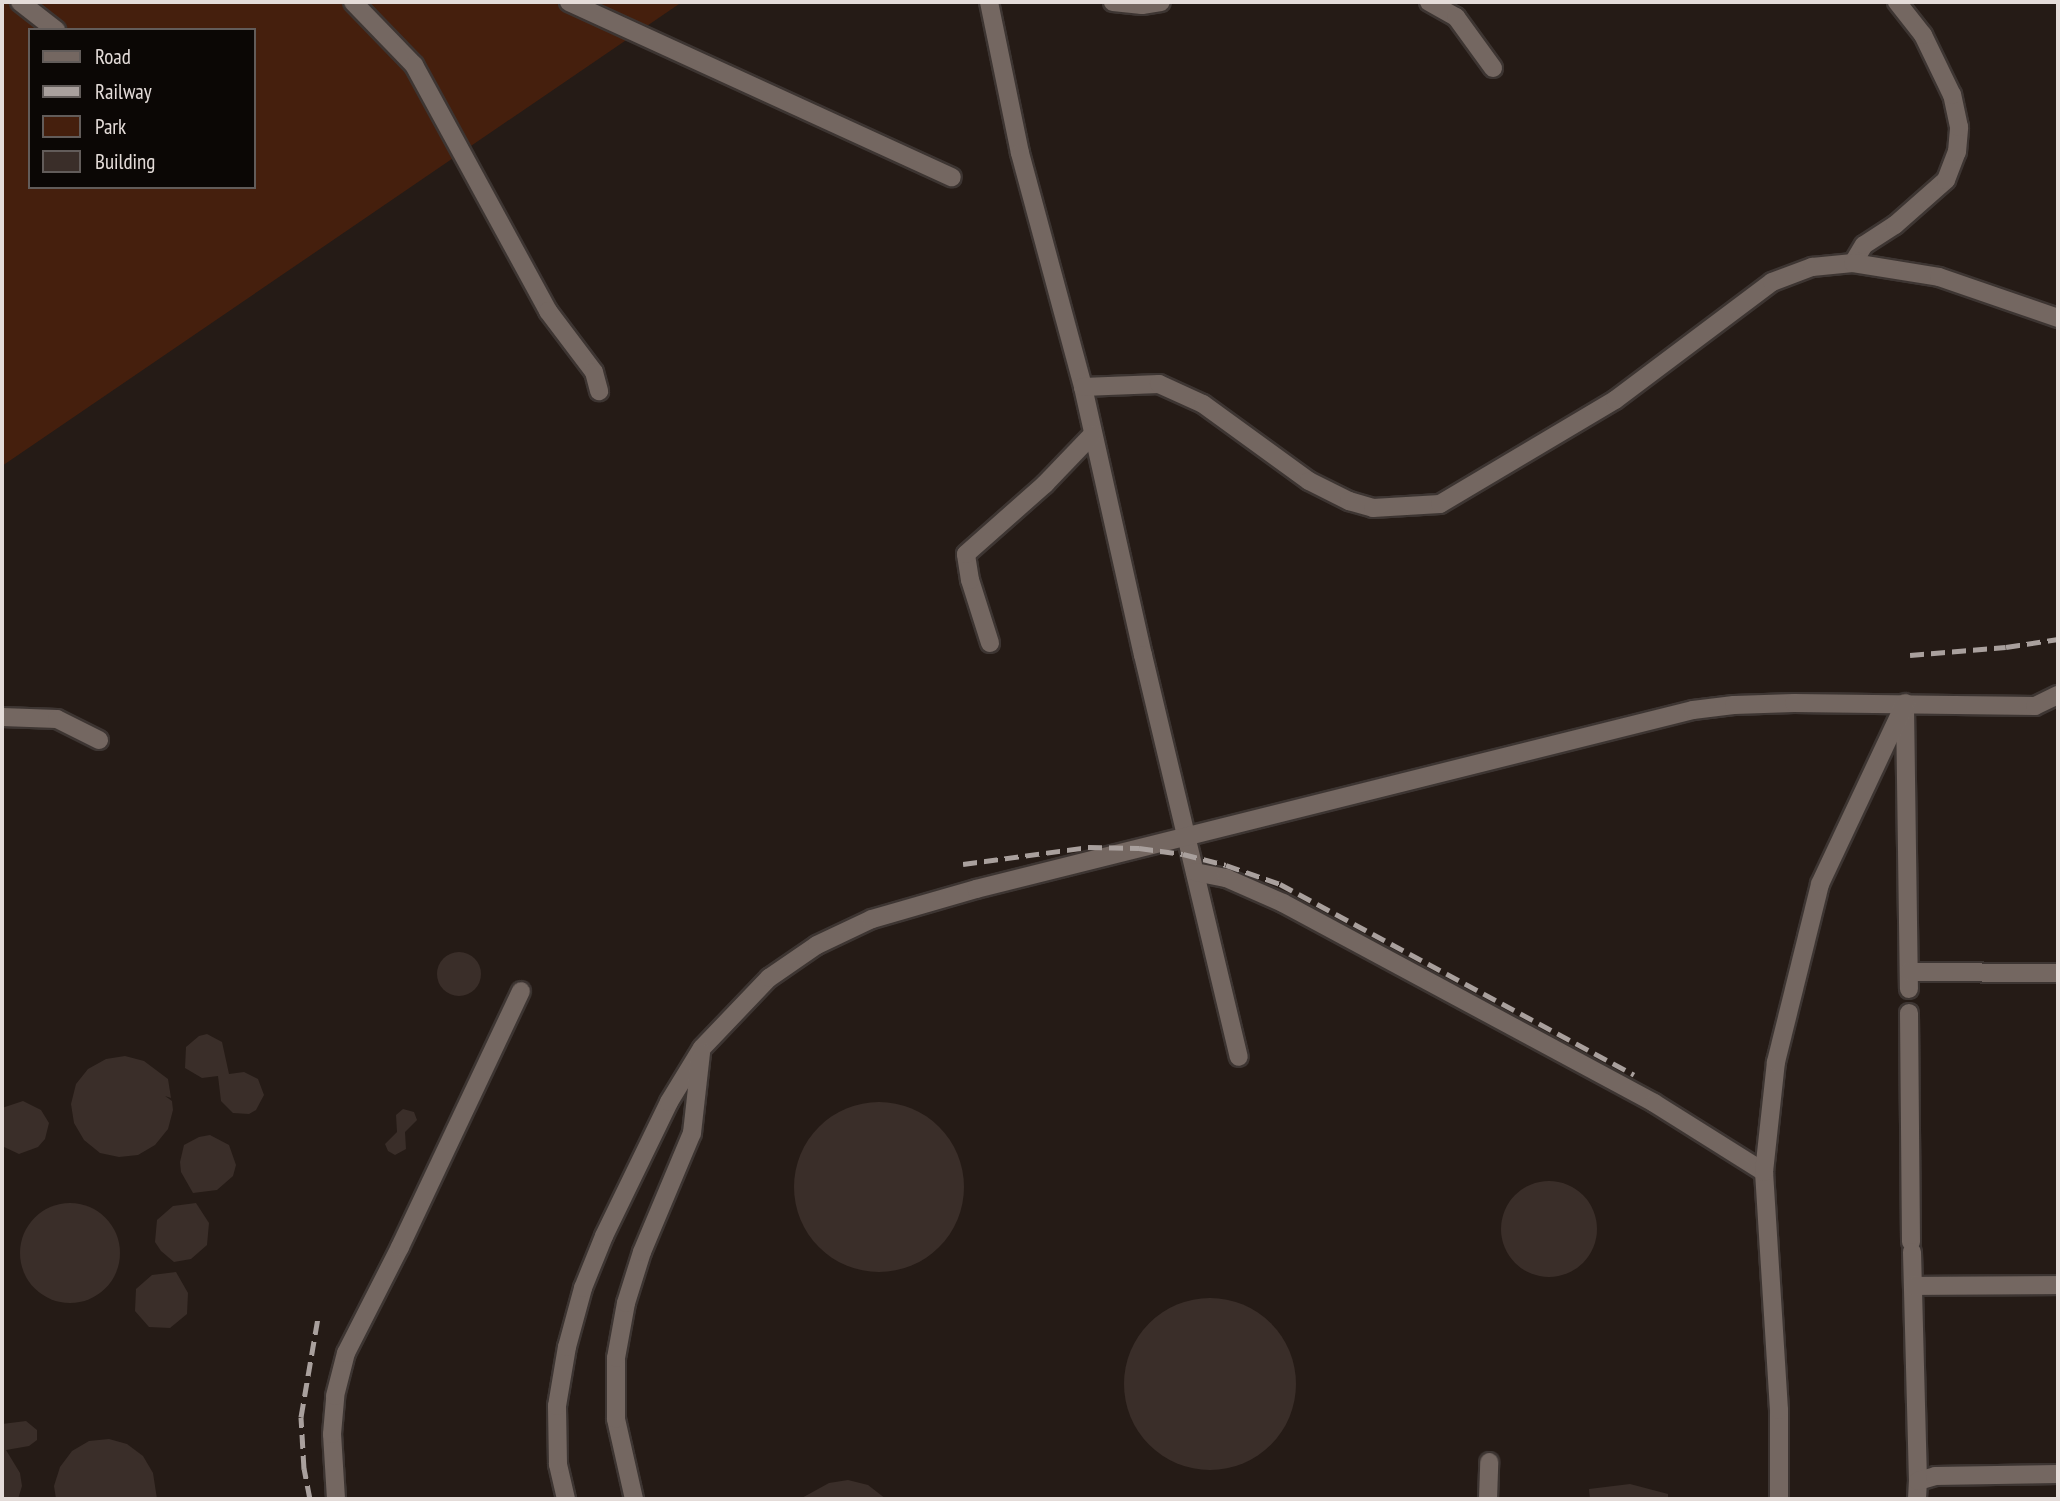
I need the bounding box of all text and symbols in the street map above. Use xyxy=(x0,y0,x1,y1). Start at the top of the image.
legend xyxy=(28,28,256,189)
text: Road xyxy=(95,43,131,70)
text: Railway xyxy=(95,78,152,105)
text: Park xyxy=(95,113,126,140)
text: Building xyxy=(95,148,155,175)

